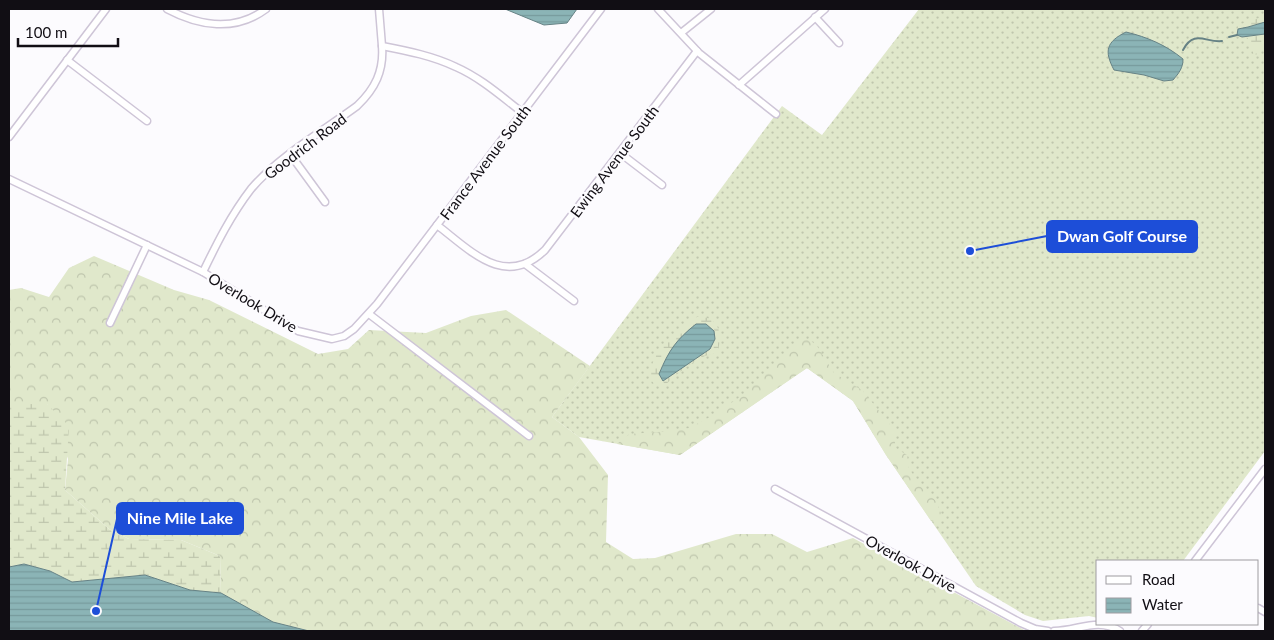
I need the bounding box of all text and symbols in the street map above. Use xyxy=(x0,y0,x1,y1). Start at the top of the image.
scale bar xyxy=(18,15,118,47)
text: 100 m xyxy=(25,23,67,41)
street label: France Avenue South xyxy=(436,101,534,223)
street label: Ewing Avenue South xyxy=(566,101,662,221)
street label: Goodrich Road xyxy=(260,109,350,183)
callout: Dwan Golf Course xyxy=(1047,221,1197,252)
text: Dwan Golf Course xyxy=(1057,226,1187,245)
street label: Overlook Drive xyxy=(205,268,301,336)
callout: Nine Mile Lake xyxy=(117,503,243,534)
text: Nine Mile Lake xyxy=(127,508,234,527)
street label: Overlook Drive xyxy=(863,531,959,595)
legend xyxy=(1096,560,1259,625)
text: Road xyxy=(1142,570,1175,588)
text: Water xyxy=(1142,595,1183,613)

